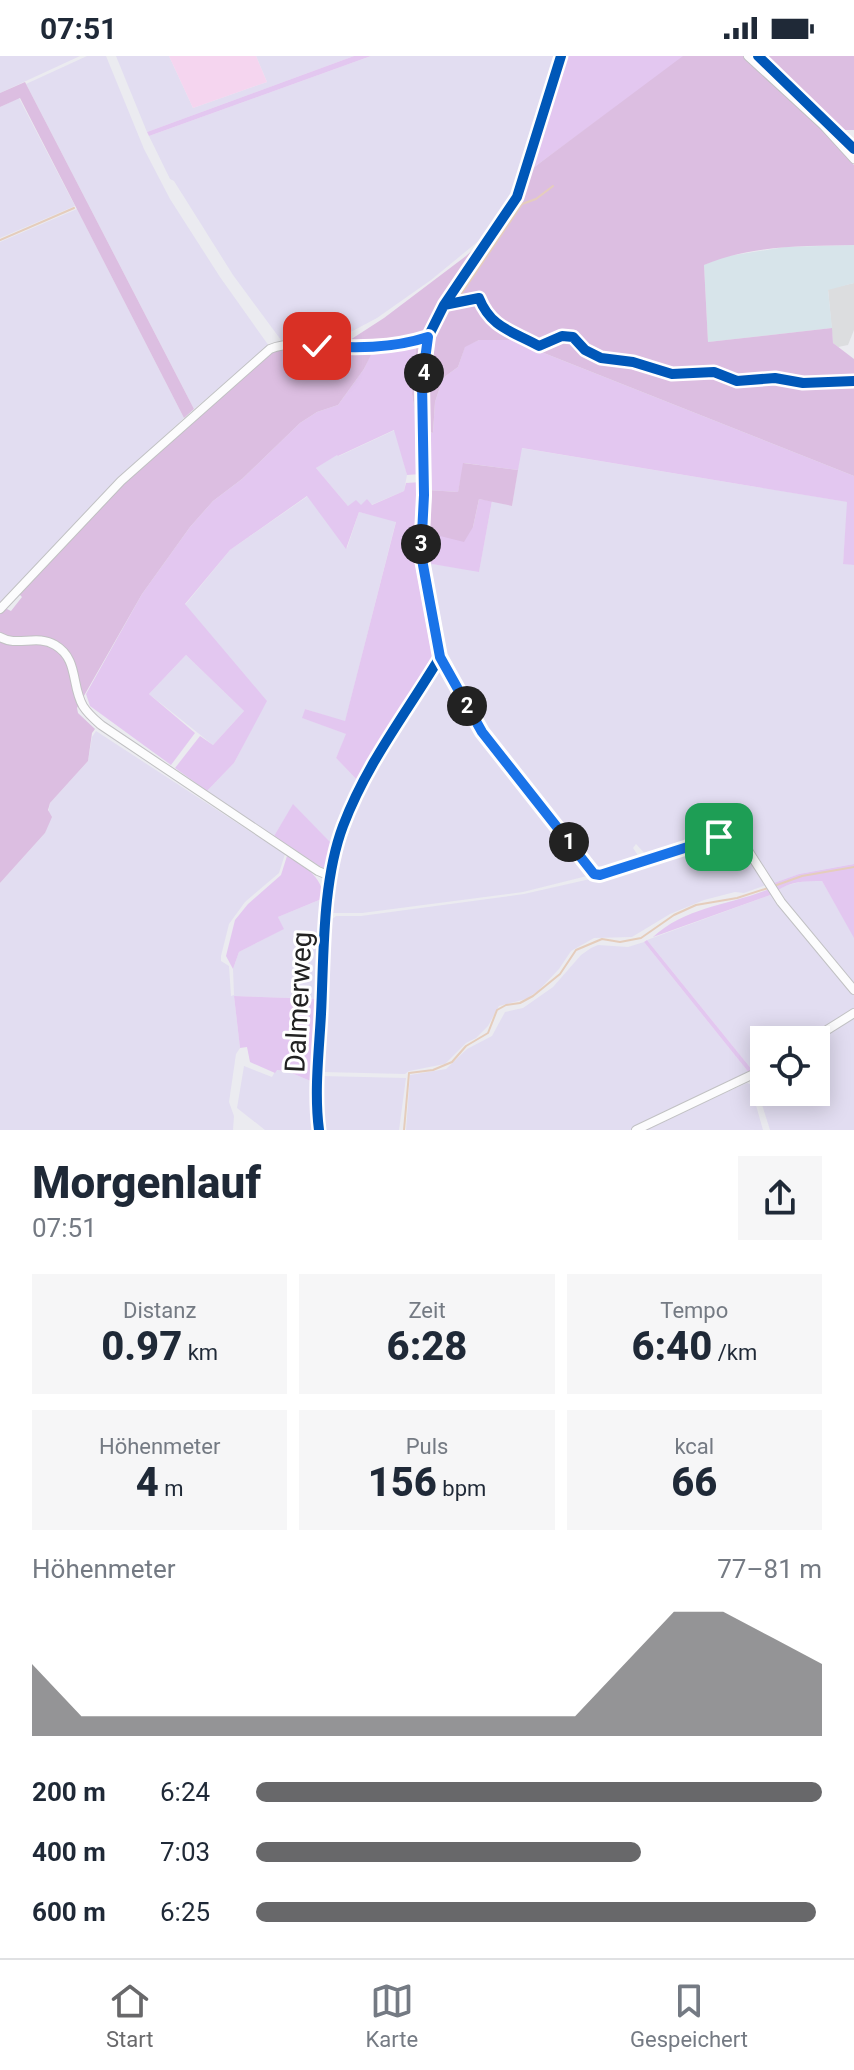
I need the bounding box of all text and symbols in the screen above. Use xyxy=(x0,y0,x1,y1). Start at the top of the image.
text: 07:51 xyxy=(40,11,117,46)
pin xyxy=(283,312,351,380)
icon: check xyxy=(295,324,339,368)
pin: 4 xyxy=(404,353,444,393)
text: 4 xyxy=(418,360,430,385)
pin: 3 xyxy=(401,524,441,564)
text: 3 xyxy=(415,531,427,556)
pin: 2 xyxy=(447,686,487,726)
text: 2 xyxy=(461,693,473,718)
pin xyxy=(685,803,753,871)
icon: arrive xyxy=(697,815,741,859)
pin: 1 xyxy=(549,822,589,862)
text: 1 xyxy=(563,829,575,854)
street label: Dalmerweg xyxy=(278,931,319,1073)
map controls xyxy=(750,1026,830,1106)
button: locate xyxy=(750,1026,830,1106)
button: share xyxy=(738,1156,822,1240)
text: Morgenlauf xyxy=(32,1157,261,1209)
text: 07:51 xyxy=(32,1213,97,1243)
text: Distanz xyxy=(123,1298,196,1323)
text: Zeit xyxy=(408,1298,446,1323)
text: Tempo xyxy=(660,1298,728,1323)
text: 0.97 xyxy=(101,1323,182,1370)
text: 6:28 xyxy=(387,1323,467,1370)
text: 6:40 xyxy=(631,1323,712,1370)
text: km xyxy=(182,1340,218,1365)
text: /km xyxy=(712,1340,757,1365)
text: Höhenmeter xyxy=(99,1434,220,1459)
text: Puls xyxy=(406,1434,448,1459)
text: kcal xyxy=(674,1434,714,1459)
text: 4 xyxy=(136,1459,159,1506)
text: 156 xyxy=(368,1459,437,1506)
text: 66 xyxy=(671,1459,717,1506)
text: m xyxy=(159,1476,184,1501)
text: bpm xyxy=(437,1476,486,1501)
text: Höhenmeter xyxy=(32,1554,176,1584)
text: 77–81 m xyxy=(717,1554,822,1584)
text: 200 m xyxy=(32,1777,106,1807)
text: 6:24 xyxy=(160,1777,210,1807)
text: 400 m xyxy=(32,1837,106,1867)
text: 7:03 xyxy=(160,1837,210,1867)
text: 600 m xyxy=(32,1897,106,1927)
text: 6:25 xyxy=(160,1897,210,1927)
tab: Start xyxy=(106,1979,153,2052)
tab: Karte xyxy=(365,1979,418,2052)
tab: Gespeichert xyxy=(630,1979,748,2052)

